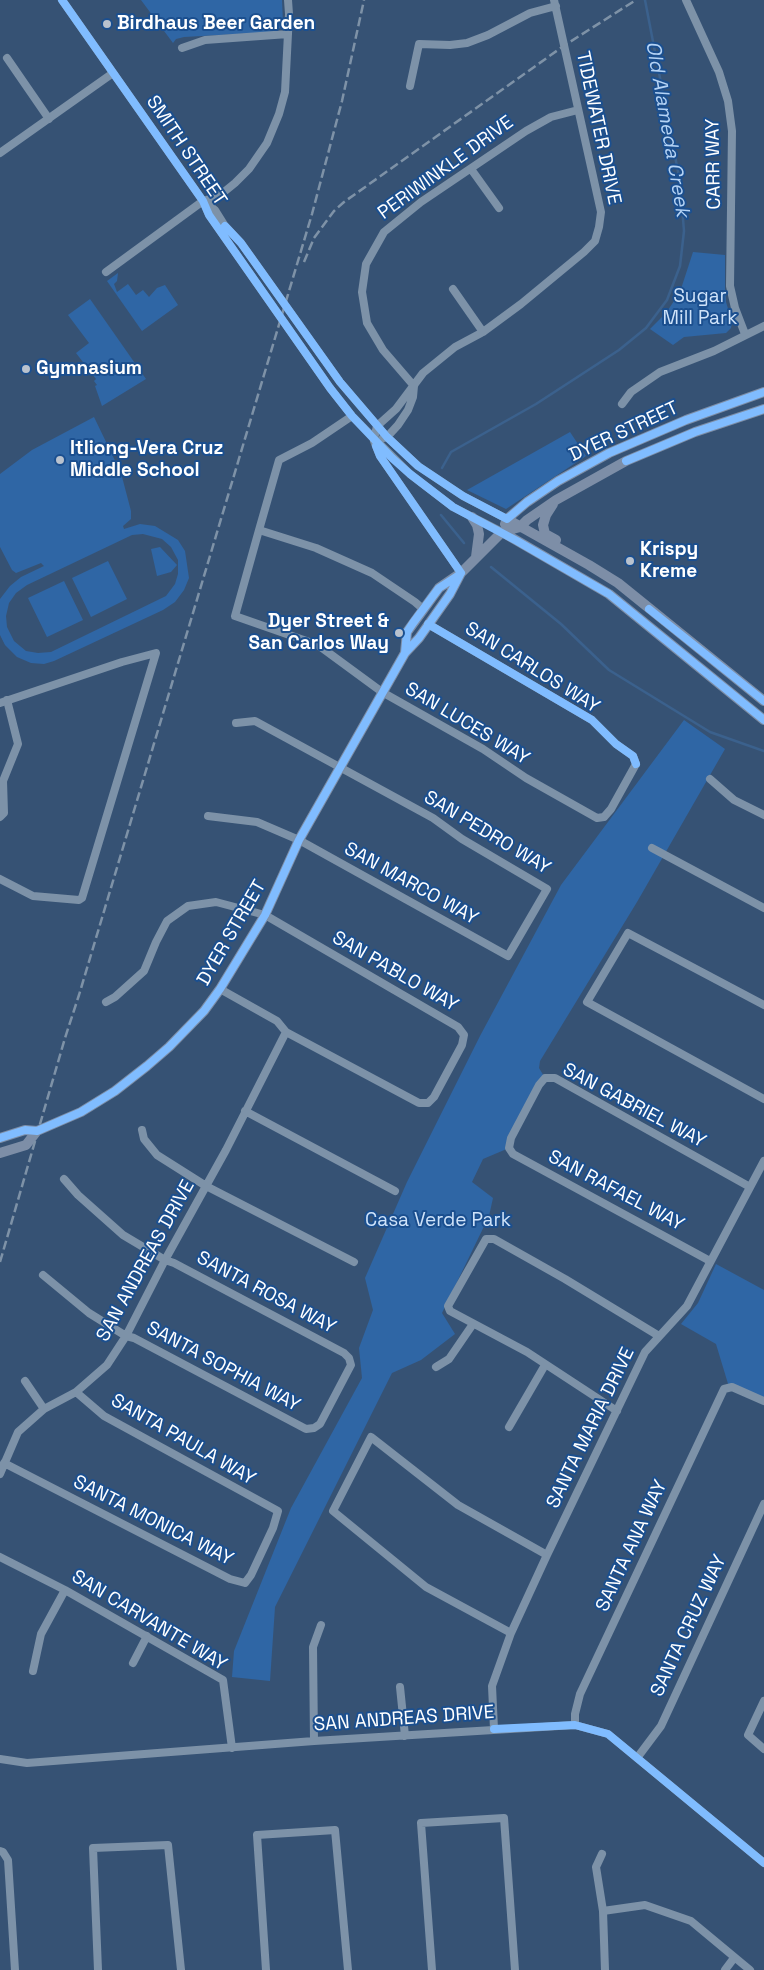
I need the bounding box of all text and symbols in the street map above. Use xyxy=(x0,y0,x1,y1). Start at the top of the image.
place label: Birdhaus Beer Garden xyxy=(117,13,315,35)
marker: Birdhaus Beer Garden xyxy=(101,18,113,30)
water label: Old Alameda Creek xyxy=(640,39,694,219)
street label: TIDEWATER DRIVE xyxy=(571,49,625,207)
street label: SMITH STREET xyxy=(141,92,231,210)
street label: PERIWINKLE DRIVE xyxy=(374,111,518,225)
street label: CARR WAY xyxy=(702,118,726,210)
park label: Sugar Mill Park xyxy=(663,286,737,330)
place label: Gymnasium xyxy=(36,358,142,380)
marker: Gymnasium xyxy=(20,363,32,375)
street label: DYER STREET xyxy=(566,397,682,467)
place label: Itliong-Vera Cruz Middle School xyxy=(70,438,223,482)
marker: Itliong-Vera Cruz Middle School xyxy=(54,454,66,466)
place label: Krispy Kreme xyxy=(640,539,698,583)
marker: Krispy Kreme xyxy=(624,555,636,567)
place label: Dyer Street & San Carlos Way xyxy=(248,611,389,655)
street label: SAN CARLOS WAY xyxy=(460,617,604,719)
marker: Dyer Street & San Carlos Way xyxy=(393,627,405,639)
street label: SAN LUCES WAY xyxy=(400,678,534,770)
street label: SAN PEDRO WAY xyxy=(420,786,554,880)
street label: SAN MARCO WAY xyxy=(340,838,482,930)
street label: DYER STREET xyxy=(193,876,271,990)
street label: SAN PABLO WAY xyxy=(328,927,462,1017)
street label: SAN GABRIEL WAY xyxy=(558,1059,710,1153)
street label: SAN RAFAEL WAY xyxy=(544,1146,688,1236)
street label: SAN ANDREAS DRIVE xyxy=(92,1176,200,1346)
park label: Casa Verde Park xyxy=(365,1210,511,1232)
street label: SANTA ROSA WAY xyxy=(193,1247,339,1339)
street label: SANTA SOPHIA WAY xyxy=(142,1317,304,1417)
street label: SANTA MARIA DRIVE xyxy=(542,1344,640,1512)
street label: SANTA PAULA WAY xyxy=(107,1389,259,1491)
street label: SANTA MONICA WAY xyxy=(69,1471,237,1571)
street label: SANTA ANA WAY xyxy=(592,1477,672,1615)
street label: SANTA CRUZ WAY xyxy=(646,1552,732,1700)
street label: SAN CARVANTE WAY xyxy=(67,1566,231,1676)
street label: SAN ANDREAS DRIVE xyxy=(313,1701,495,1737)

